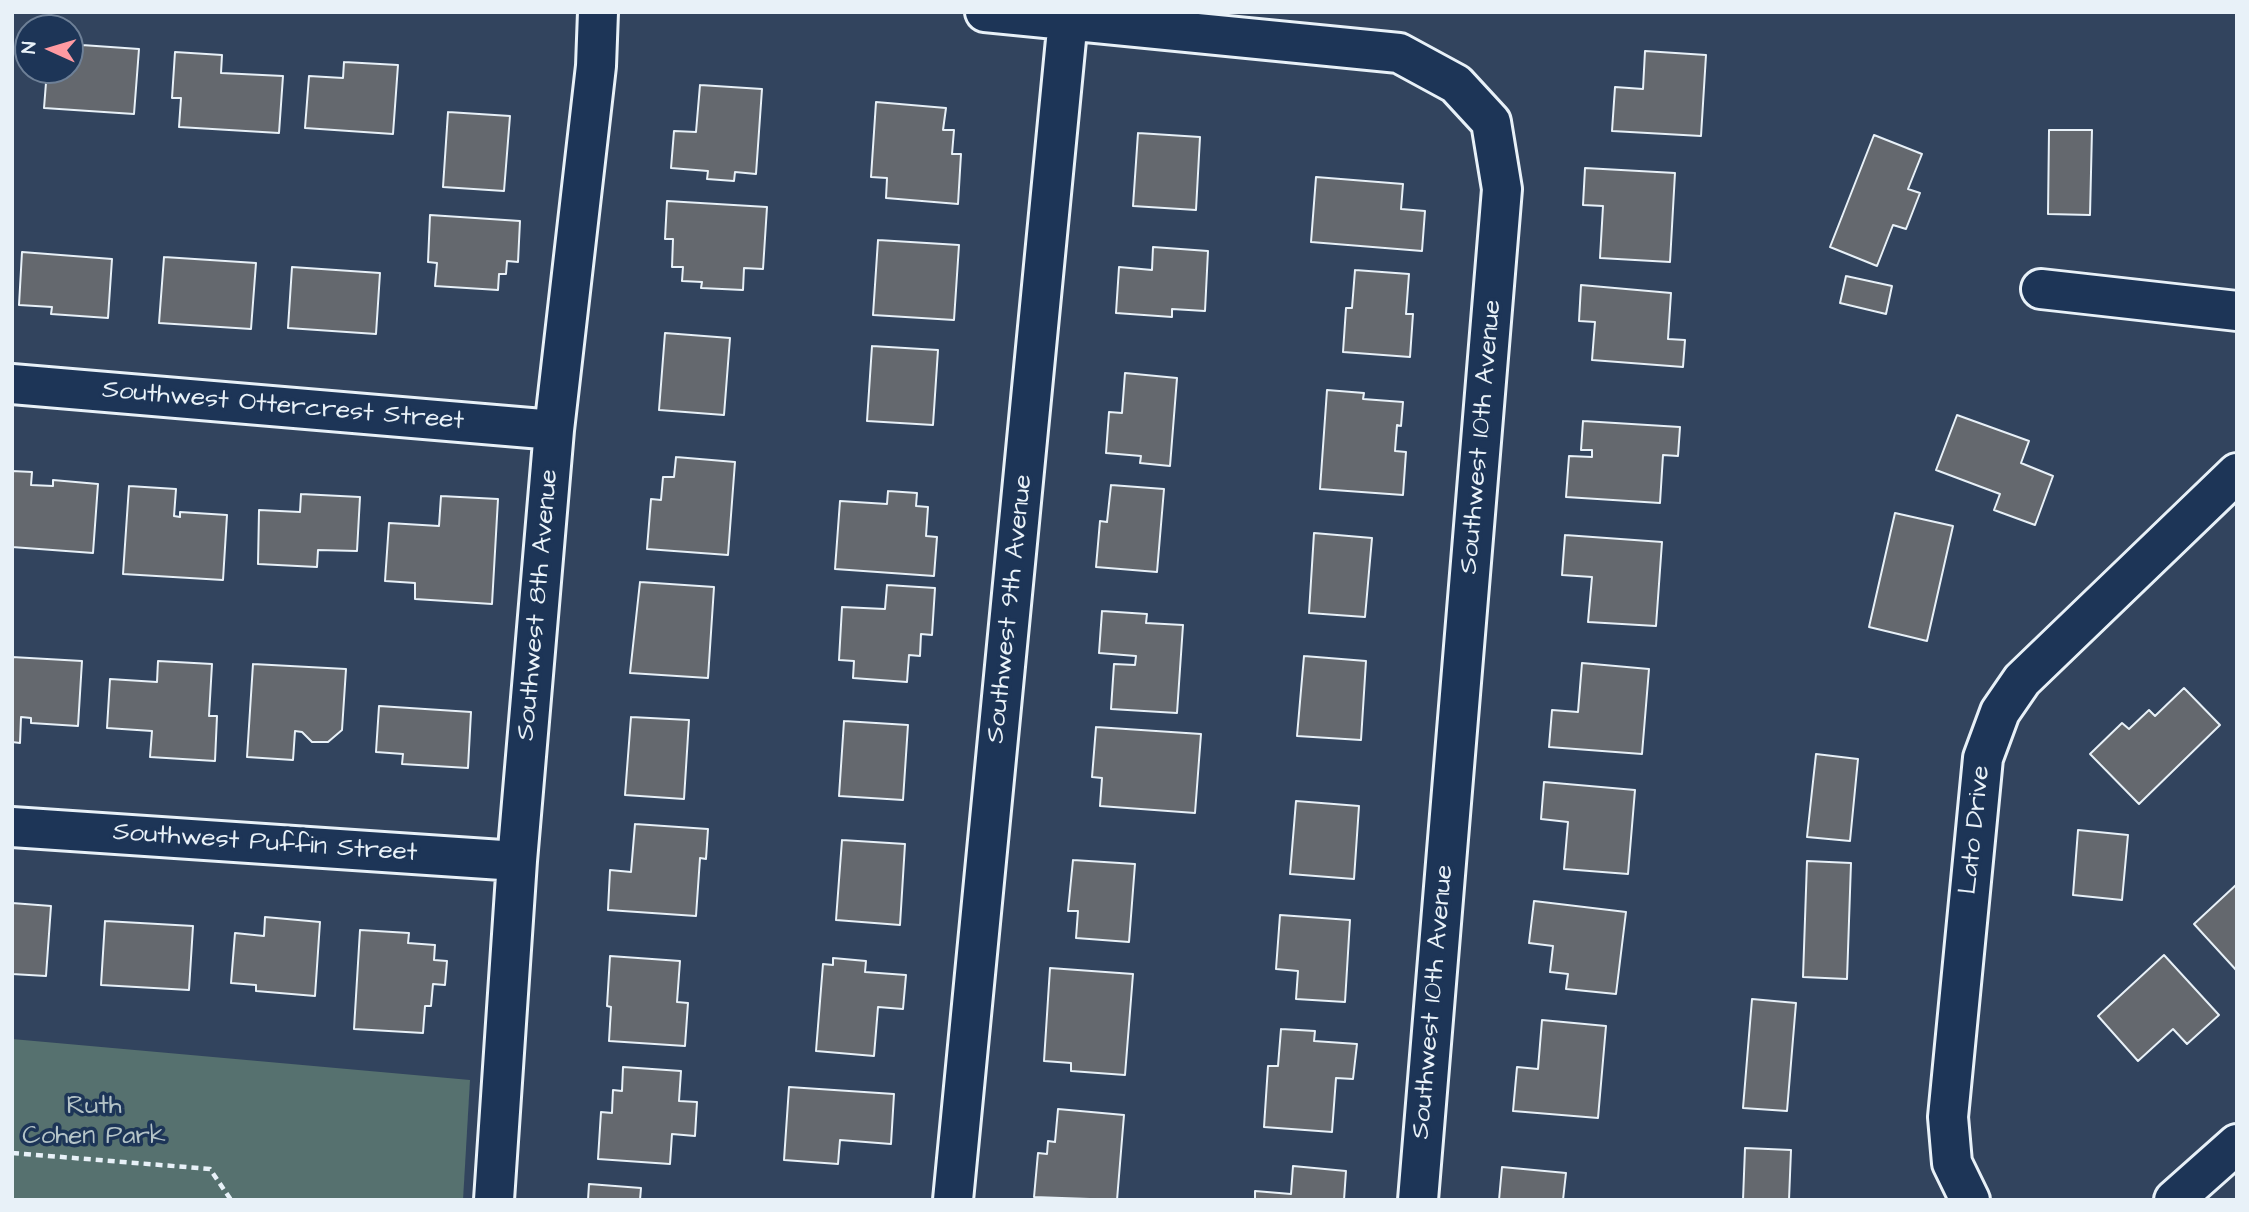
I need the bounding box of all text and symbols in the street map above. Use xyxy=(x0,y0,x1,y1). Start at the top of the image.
north arrow xyxy=(14,14,84,84)
text: N xyxy=(16,41,43,55)
street label: Southwest 10th Avenue xyxy=(1454,299,1510,575)
street label: Southwest Ottercrest Street xyxy=(101,376,465,438)
street label: Southwest 8th Avenue xyxy=(512,468,566,742)
street label: Southwest 9th Avenue xyxy=(981,473,1041,745)
street label: Lato Drive xyxy=(1954,764,1998,896)
street label: Southwest Puffin Street xyxy=(112,818,418,870)
street label: Southwest 10th Avenue xyxy=(1406,864,1462,1140)
park label: Ruth Cohen Park xyxy=(22,1092,166,1154)

